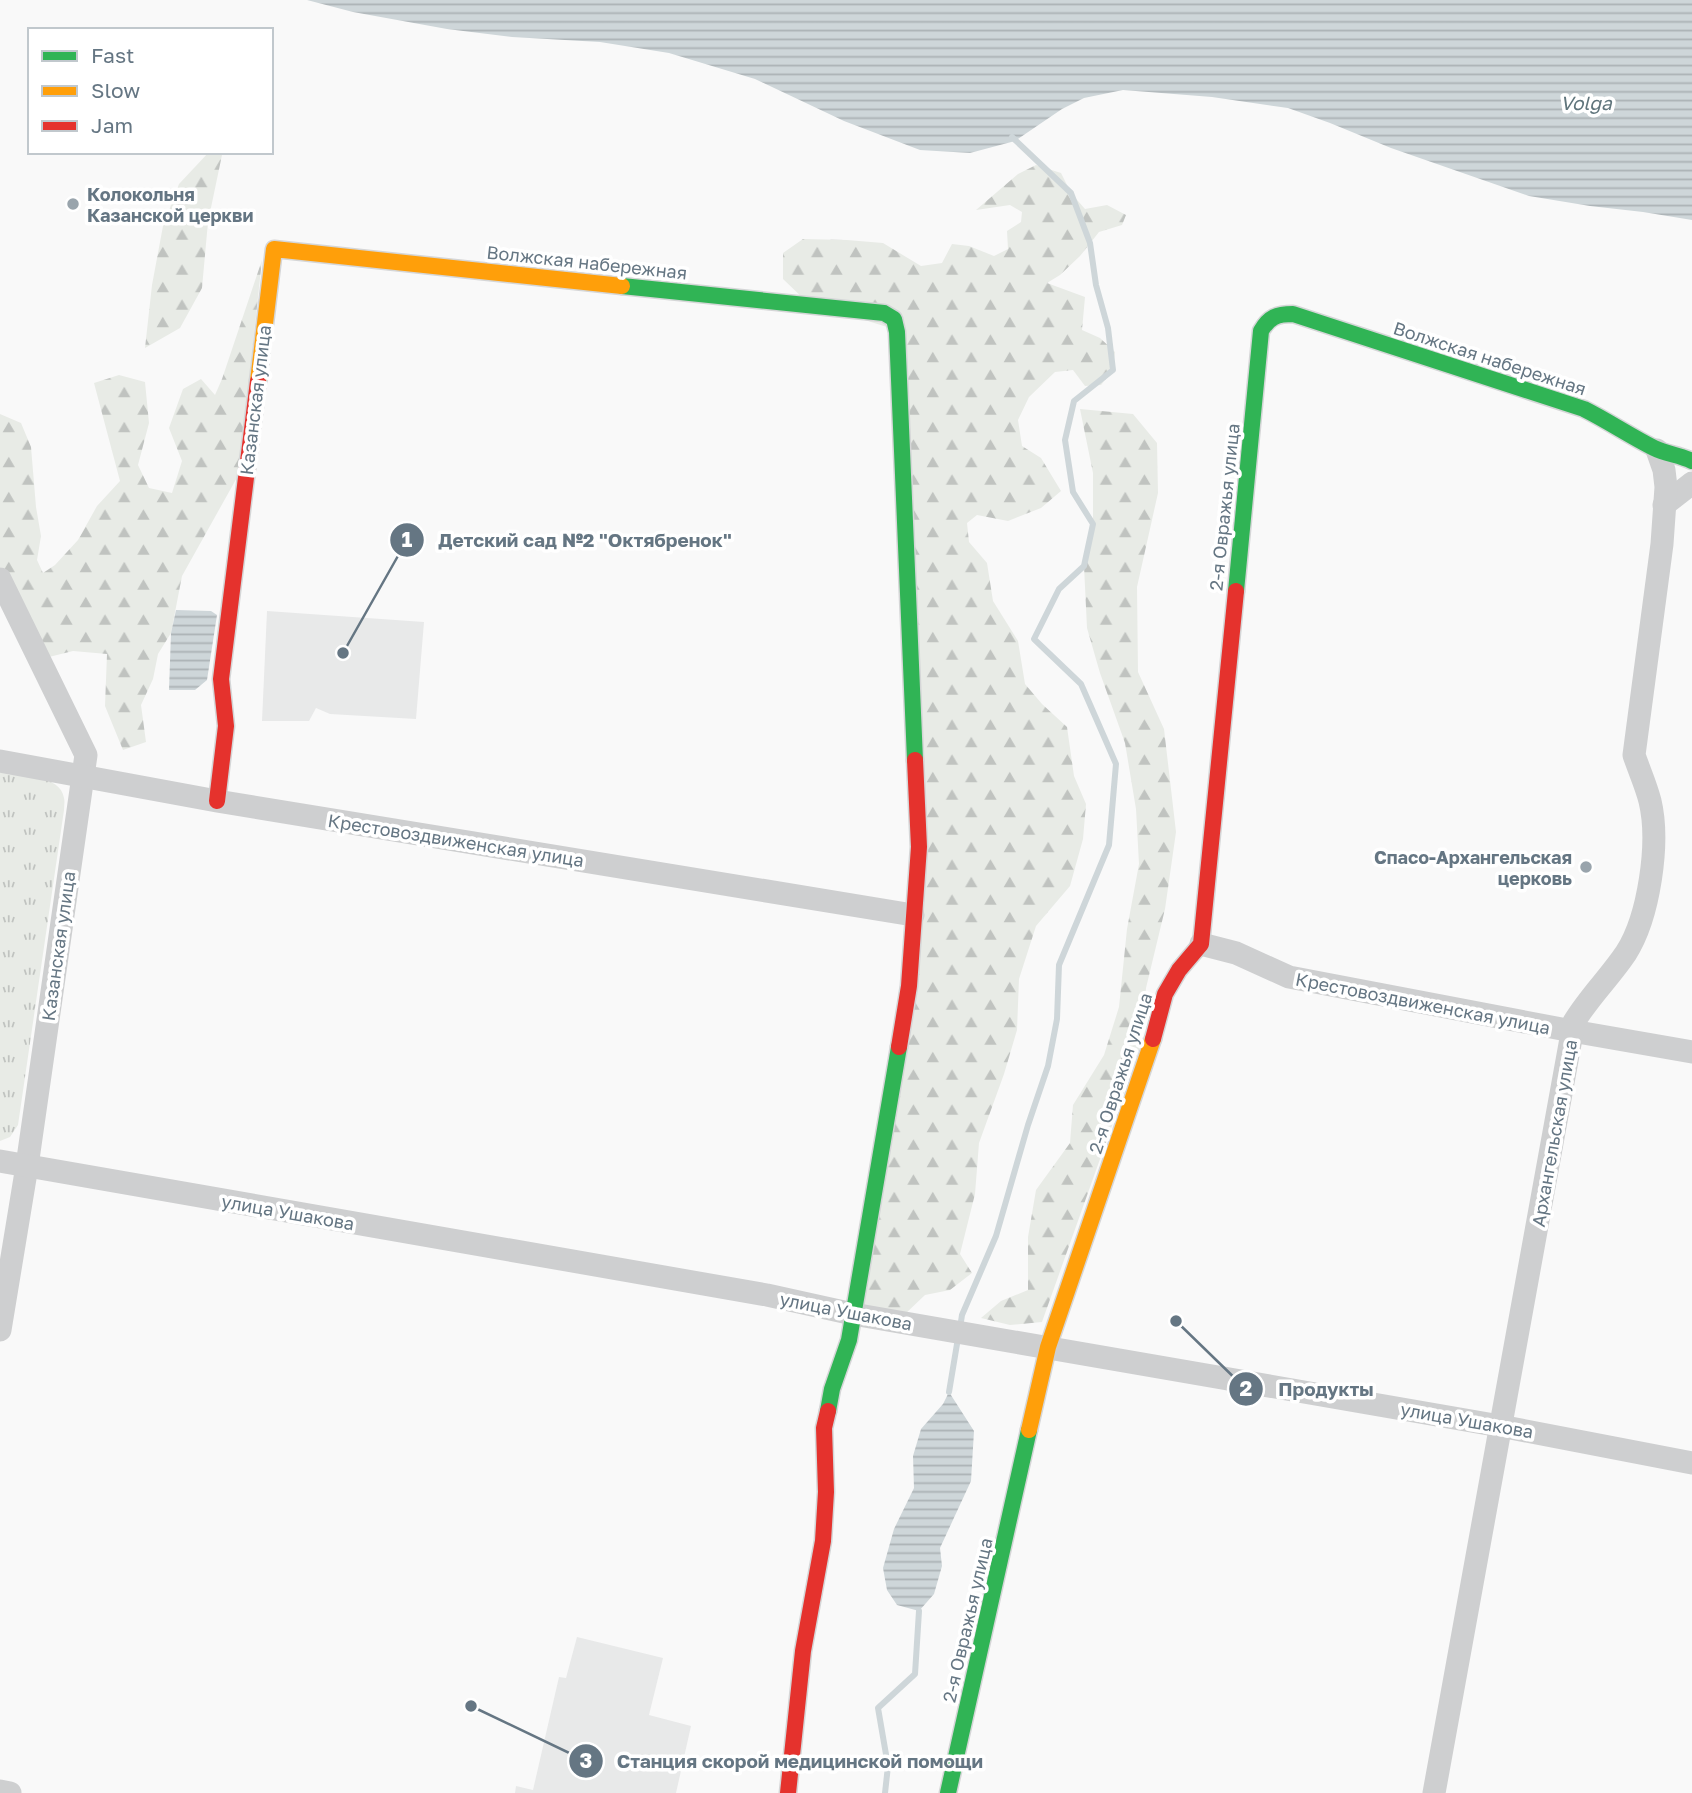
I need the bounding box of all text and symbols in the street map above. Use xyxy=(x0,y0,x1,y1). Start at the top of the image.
legend xyxy=(28,28,273,154)
text: Fast xyxy=(91,42,134,68)
text: Slow xyxy=(91,77,140,103)
water label: Volga xyxy=(1560,91,1613,114)
text: Jam xyxy=(91,112,133,138)
place label: Колокольня Казанской церкви xyxy=(87,183,253,226)
marker: Колокольня Казанской церкви xyxy=(65,196,81,212)
street label: Волжская набережная xyxy=(486,241,688,283)
street label: Волжская набережная xyxy=(1391,316,1589,400)
street label: Казанская улица xyxy=(235,324,275,476)
street label: 2-я Овражья улица xyxy=(1204,422,1244,592)
callout: Детский сад №2 "Октябренок" xyxy=(389,520,746,560)
text: 1 xyxy=(402,526,413,552)
text: Детский сад №2 "Октябренок" xyxy=(438,528,732,551)
street label: Крестовоздвиженская улица xyxy=(326,809,586,871)
place label: Спасо-Архангельская церковь xyxy=(1374,846,1572,889)
marker: Спасо-Архангельская церковь xyxy=(1578,859,1594,875)
street label: Казанская улица xyxy=(37,870,79,1022)
street label: Крестовоздвиженская улица xyxy=(1294,967,1552,1039)
street label: 2-я Овражья улица xyxy=(1084,990,1156,1156)
street label: Архангельская улица xyxy=(1527,1038,1581,1228)
street label: улица Ушакова xyxy=(220,1189,356,1235)
street label: улица Ушакова xyxy=(778,1287,914,1335)
callout: Продукты xyxy=(1229,1369,1387,1409)
text: 2 xyxy=(1240,1375,1253,1401)
text: Продукты xyxy=(1278,1377,1374,1400)
street label: улица Ушакова xyxy=(1399,1397,1535,1443)
street label: 2-я Овражья улица xyxy=(937,1536,997,1704)
callout: Станция скорой медицинской помощи xyxy=(568,1741,997,1781)
text: 3 xyxy=(580,1747,592,1773)
text: Станция скорой медицинской помощи xyxy=(617,1749,983,1772)

